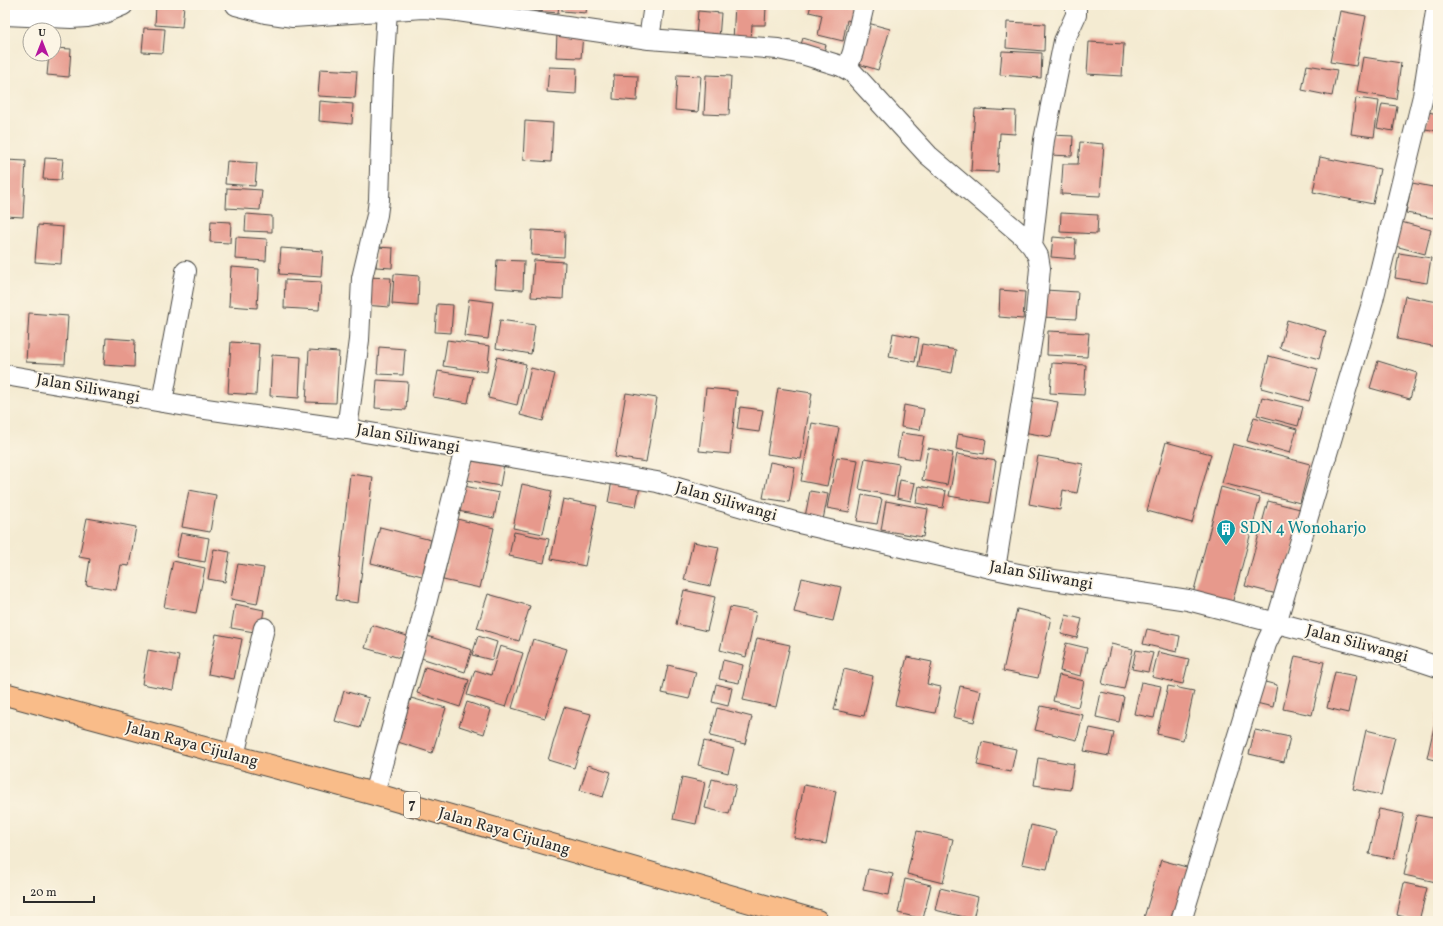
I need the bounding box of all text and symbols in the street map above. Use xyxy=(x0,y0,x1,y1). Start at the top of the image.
north arrow xyxy=(22,22,62,62)
text: U xyxy=(38,26,46,41)
street label: Jalan Siliwangi xyxy=(34,369,142,409)
street label: Jalan Siliwangi xyxy=(354,419,462,459)
street label: Jalan Siliwangi xyxy=(673,477,780,527)
building icon: SDN 4 Wonoharjo xyxy=(1215,518,1237,546)
place label: SDN 4 Wonoharjo xyxy=(1240,518,1366,540)
street label: Jalan Siliwangi xyxy=(987,556,1095,596)
street label: Jalan Siliwangi xyxy=(1303,620,1411,668)
street label: Jalan Raya Cijulang xyxy=(123,717,261,773)
road number: 7 xyxy=(404,792,420,818)
street label: Jalan Raya Cijulang xyxy=(436,803,572,861)
scale bar xyxy=(24,878,94,904)
text: 20 m xyxy=(30,885,57,901)

